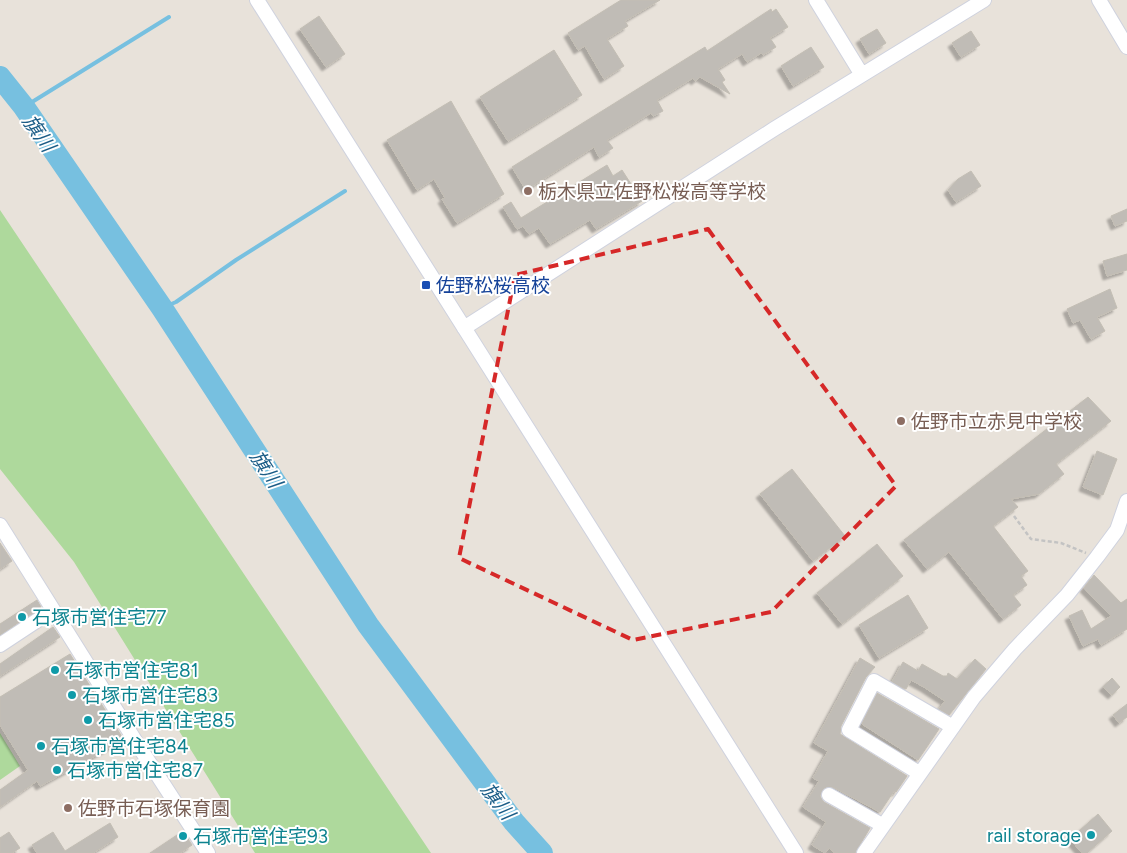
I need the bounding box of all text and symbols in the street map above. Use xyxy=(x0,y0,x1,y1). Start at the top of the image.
water label: 旗川 xyxy=(18,110,61,158)
place label: 栃木県立佐野松桜高等学校 xyxy=(538,180,766,203)
marker: 栃木県立佐野松桜高等学校 xyxy=(522,185,534,197)
place label: 佐野松桜高校 xyxy=(436,274,550,297)
marker: 佐野松桜高校 xyxy=(420,279,432,291)
place label: 佐野市立赤見中学校 xyxy=(911,410,1082,433)
marker: 佐野市立赤見中学校 xyxy=(895,415,907,427)
water label: 旗川 xyxy=(245,446,288,494)
place label: 石塚市営住宅77 xyxy=(32,606,166,629)
marker: 石塚市営住宅77 xyxy=(16,611,28,623)
place label: 石塚市営住宅81 xyxy=(65,659,199,682)
marker: 石塚市営住宅81 xyxy=(49,664,61,676)
place label: 石塚市営住宅83 xyxy=(82,684,218,707)
marker: 石塚市営住宅83 xyxy=(66,689,78,701)
place label: 石塚市営住宅85 xyxy=(98,709,235,732)
marker: 石塚市営住宅85 xyxy=(82,714,94,726)
place label: 石塚市営住宅84 xyxy=(51,735,189,758)
marker: 石塚市営住宅84 xyxy=(35,740,47,752)
place label: 石塚市営住宅87 xyxy=(67,759,203,782)
marker: 石塚市営住宅87 xyxy=(51,764,63,776)
water label: 旗川 xyxy=(476,778,521,826)
place label: 佐野市石塚保育園 xyxy=(78,797,230,820)
marker: 佐野市石塚保育園 xyxy=(62,802,74,814)
place label: rail storage xyxy=(987,824,1081,847)
place label: 石塚市営住宅93 xyxy=(193,825,328,848)
marker: rail storage xyxy=(1085,829,1097,841)
marker: 石塚市営住宅93 xyxy=(177,830,189,842)

